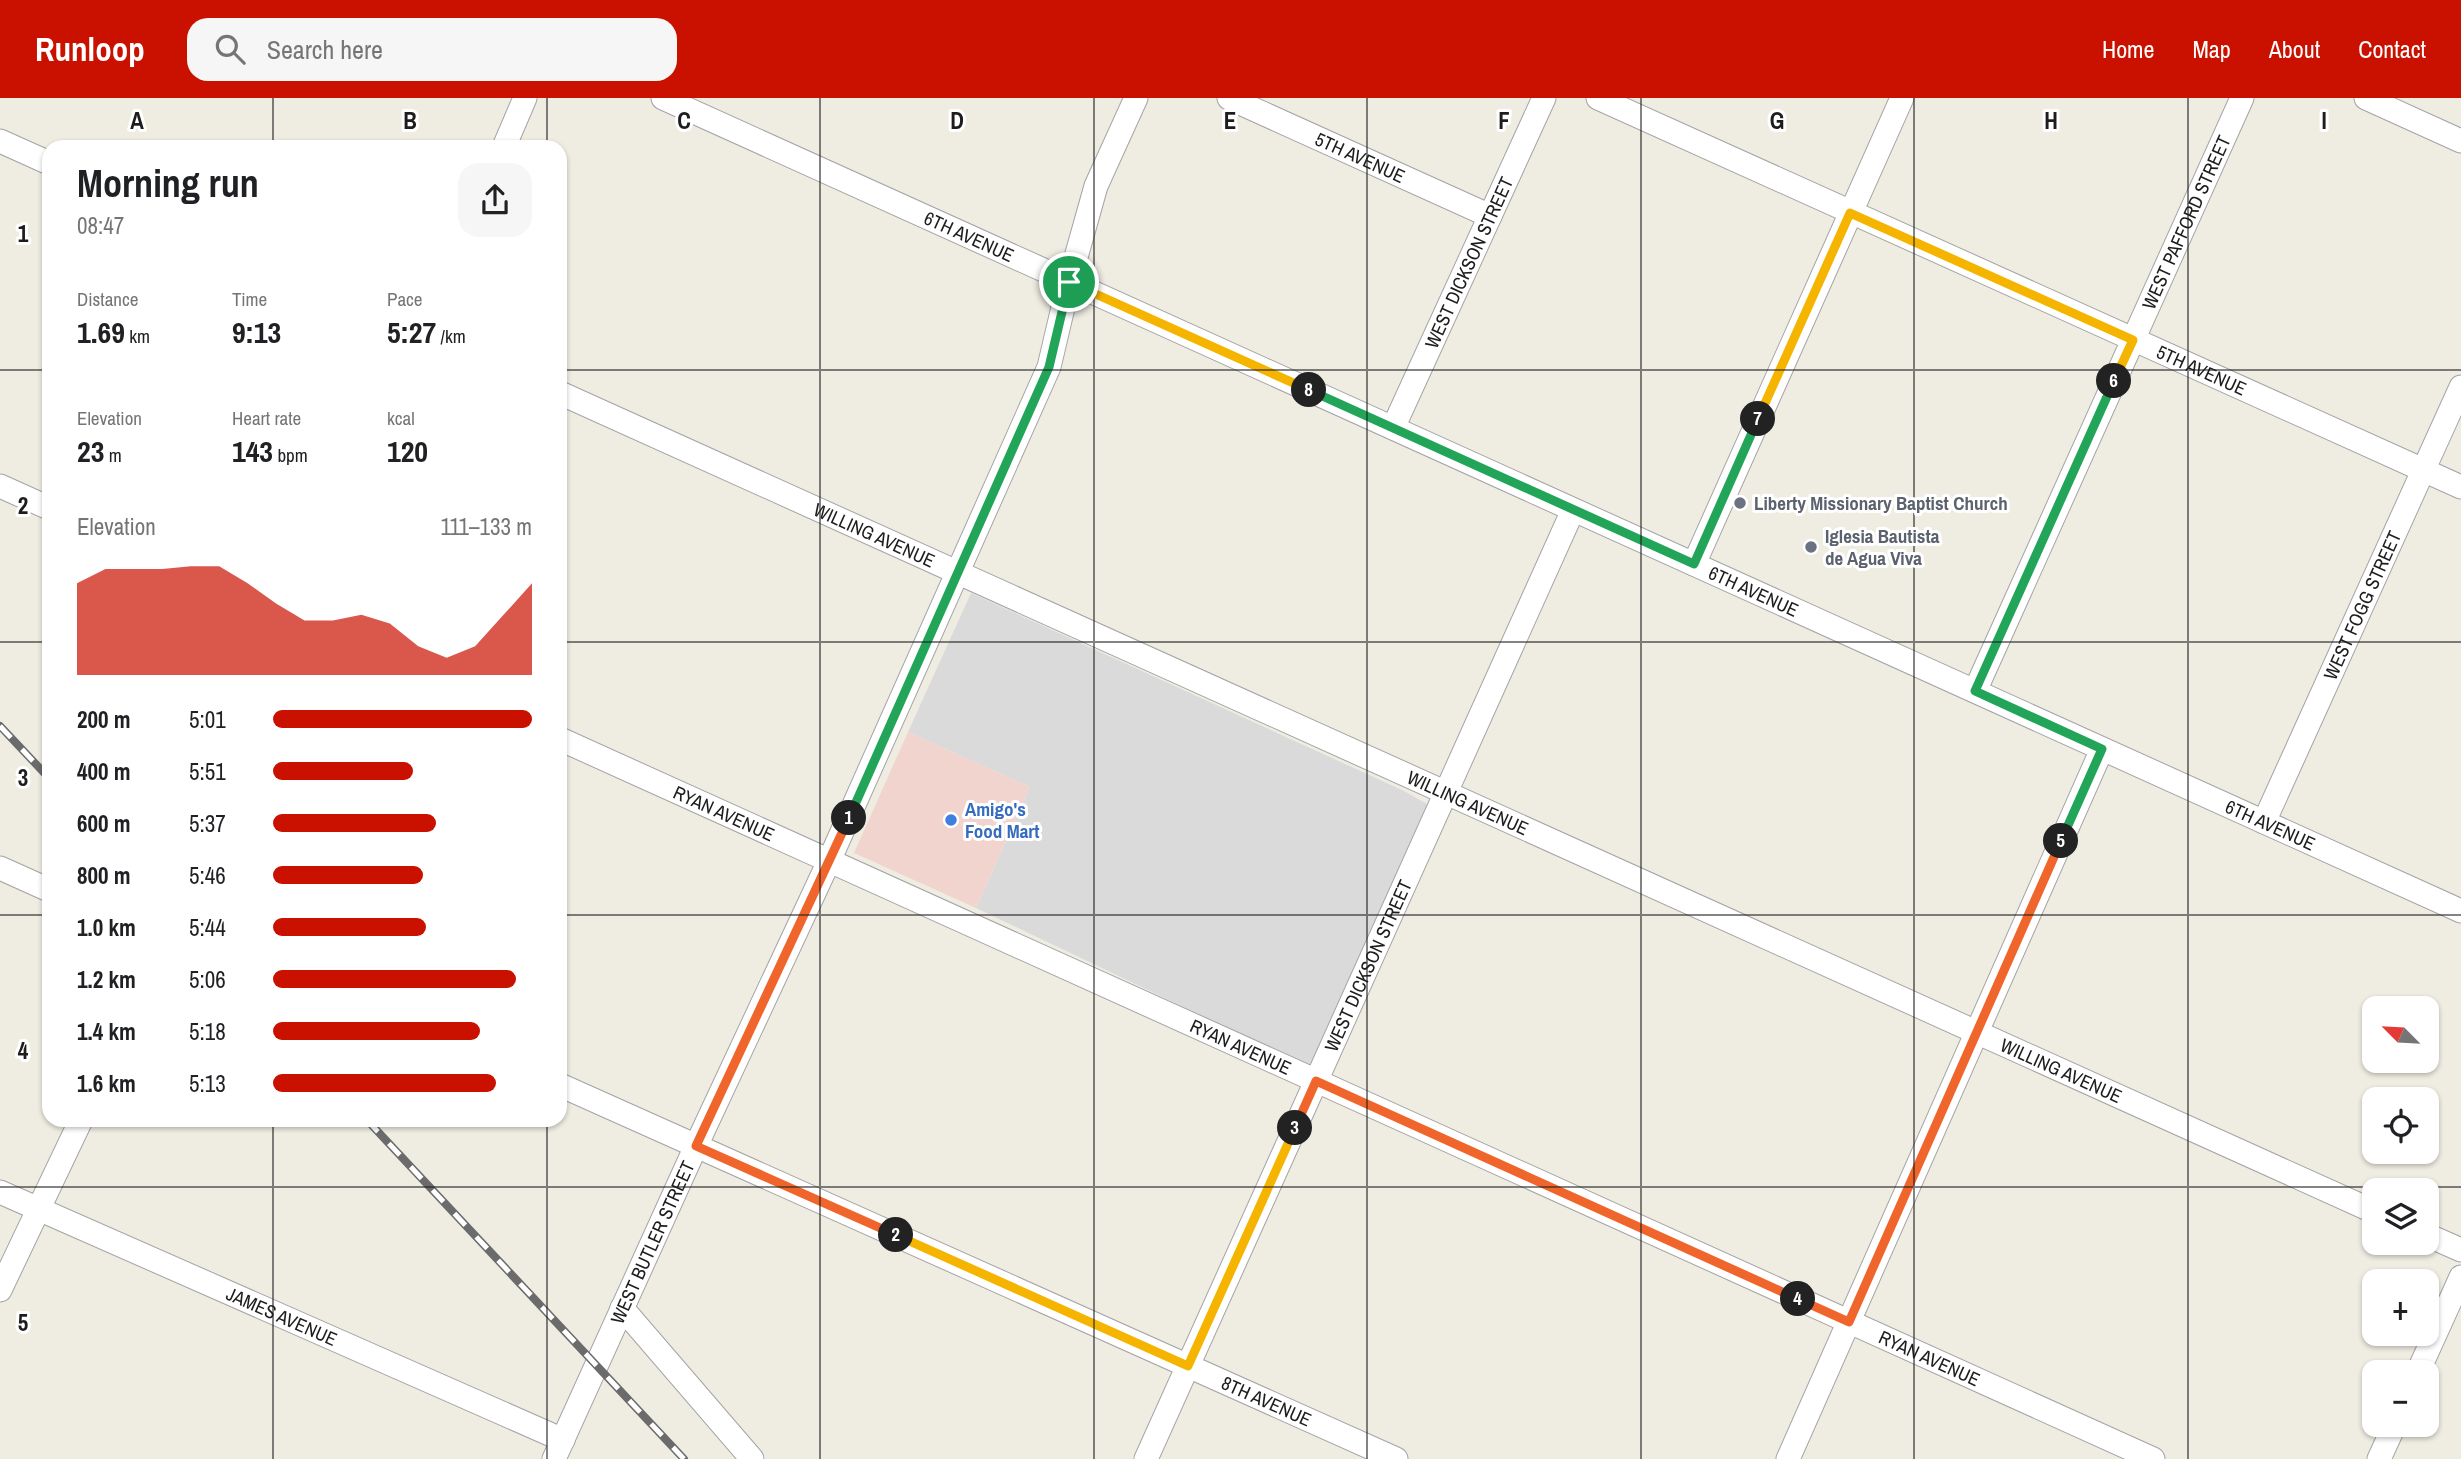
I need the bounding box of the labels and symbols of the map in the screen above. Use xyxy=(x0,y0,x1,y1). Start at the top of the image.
text: A xyxy=(130,105,144,136)
text: B xyxy=(403,105,417,136)
text: C xyxy=(677,105,691,136)
text: D xyxy=(950,105,964,136)
text: E xyxy=(1224,105,1236,136)
text: F xyxy=(1498,105,1510,136)
text: G xyxy=(1770,105,1784,136)
text: H xyxy=(2044,105,2058,136)
text: I xyxy=(2321,105,2327,136)
street label: 5TH AVENUE xyxy=(1311,126,1409,189)
street label: WEST PAFFORD STREET xyxy=(2136,131,2237,314)
street label: WEST DICKSON STREET xyxy=(1418,172,1519,353)
street label: 6TH AVENUE xyxy=(920,205,1018,268)
text: 1 xyxy=(18,218,29,249)
pin xyxy=(1039,252,1099,312)
street label: 5TH AVENUE xyxy=(2152,338,2251,402)
pin: 6 xyxy=(2096,364,2132,398)
pin: 8 xyxy=(1292,372,1326,408)
pin: 7 xyxy=(1740,402,1776,436)
text: 2 xyxy=(18,490,28,521)
place label: Liberty Missionary Baptist Church xyxy=(1754,490,2008,516)
marker: Liberty Missionary Baptist Church xyxy=(1732,495,1748,511)
street label: WILLING AVENUE xyxy=(810,496,939,574)
place label: Iglesia Bautista de Agua Viva xyxy=(1825,523,1940,571)
street label: WEST FOGG STREET xyxy=(2317,526,2407,684)
marker: Iglesia Bautista de Agua Viva xyxy=(1803,539,1819,555)
street label: 6TH AVENUE xyxy=(1705,560,1803,623)
text: 3 xyxy=(18,762,28,793)
street label: WILLING AVENUE xyxy=(1403,764,1533,841)
street label: RYAN AVENUE xyxy=(669,779,779,847)
street label: 6TH AVENUE xyxy=(2221,793,2319,856)
place label: Amigo's Food Mart xyxy=(965,796,1040,844)
pin: 1 xyxy=(832,800,866,836)
marker: Amigo's Food Mart xyxy=(943,812,959,828)
pin: 5 xyxy=(2044,824,2078,858)
street label: WEST DICKSON STREET xyxy=(1318,875,1418,1056)
north arrow xyxy=(2362,996,2440,1073)
street label: RYAN AVENUE xyxy=(1186,1012,1295,1081)
street label: WILLING AVENUE xyxy=(1996,1032,2126,1109)
text: 4 xyxy=(18,1035,29,1066)
pin: 3 xyxy=(1278,1110,1312,1146)
street label: WEST BUTLER STREET xyxy=(604,1156,701,1328)
pin: 2 xyxy=(878,1218,914,1252)
street label: JAMES AVENUE xyxy=(222,1280,341,1352)
pin: 4 xyxy=(1780,1282,1815,1316)
text: 5 xyxy=(18,1307,28,1338)
street label: RYAN AVENUE xyxy=(1875,1324,1984,1392)
street label: 8TH AVENUE xyxy=(1217,1370,1316,1433)

